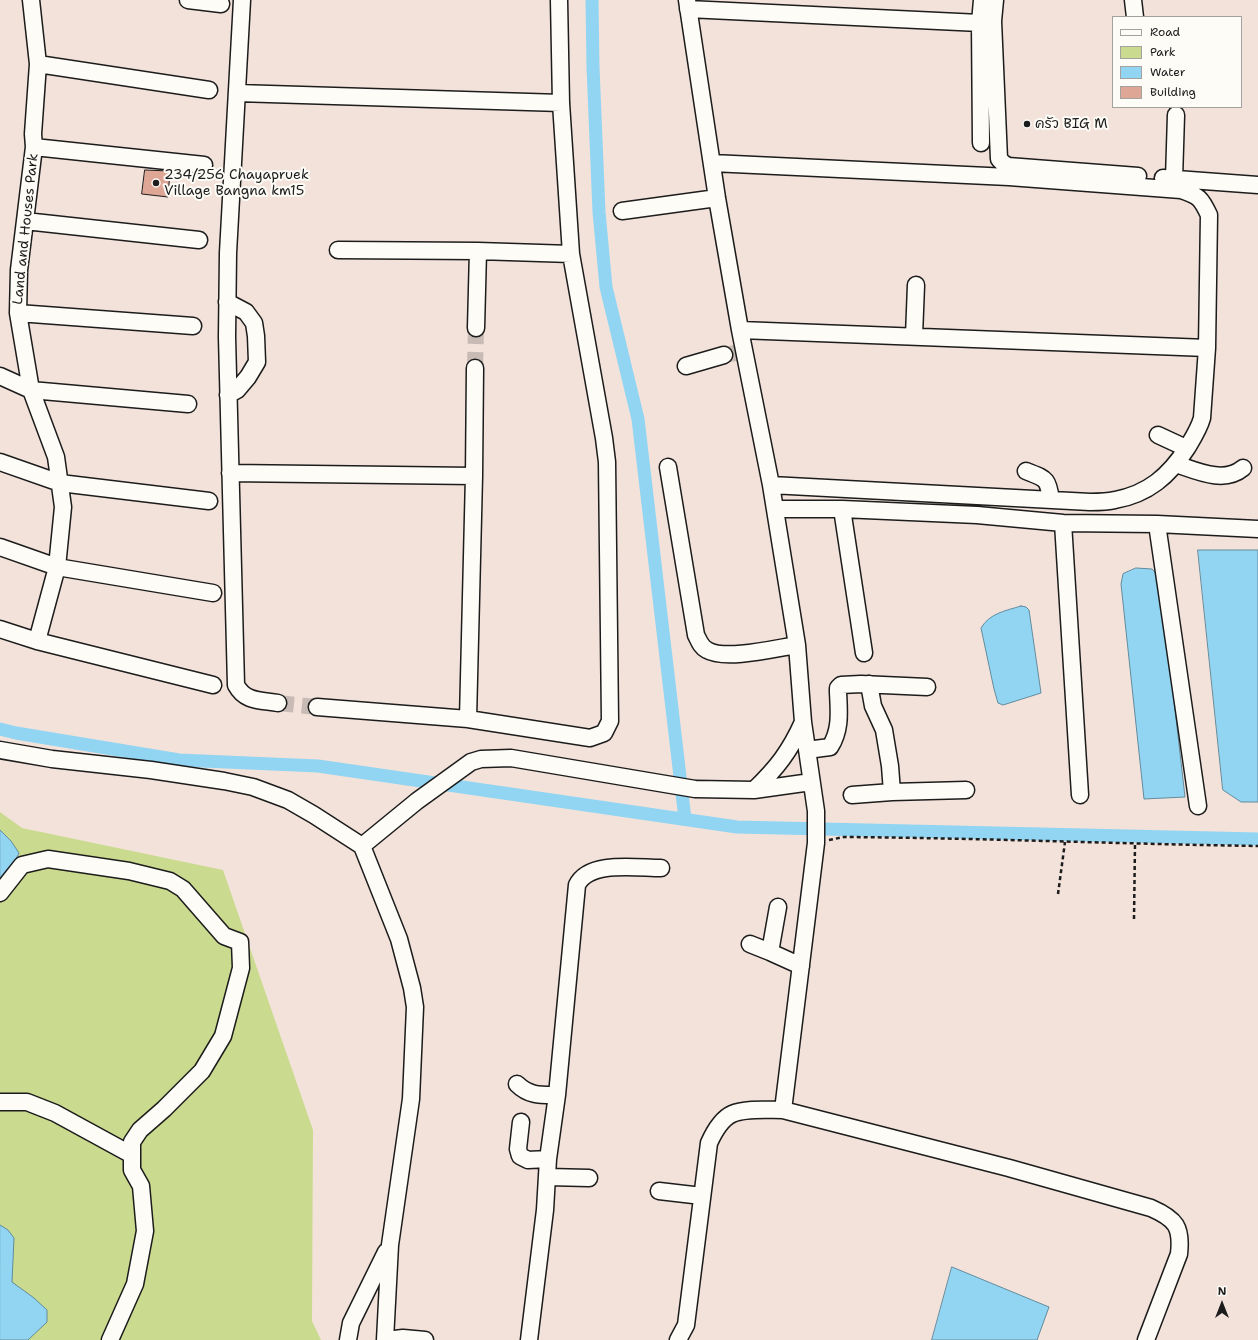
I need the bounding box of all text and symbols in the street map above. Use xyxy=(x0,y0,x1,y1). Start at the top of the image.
legend xyxy=(1112,16,1242,108)
text: Road xyxy=(1150,24,1180,40)
text: Park xyxy=(1150,44,1176,60)
text: Water xyxy=(1150,64,1185,80)
text: Building xyxy=(1150,84,1196,100)
place label: ครัว BIG M xyxy=(1035,116,1108,132)
marker: ครัว BIG M xyxy=(1022,119,1032,129)
street label: Land and Houses Park xyxy=(10,153,42,305)
place label: 234/256 Chayapruek Village Bangna km15 xyxy=(164,167,309,200)
marker: 234/256 Chayapruek Village Bangna km15 xyxy=(151,178,161,188)
north arrow xyxy=(1202,1284,1242,1324)
text: N xyxy=(1218,1284,1226,1299)

